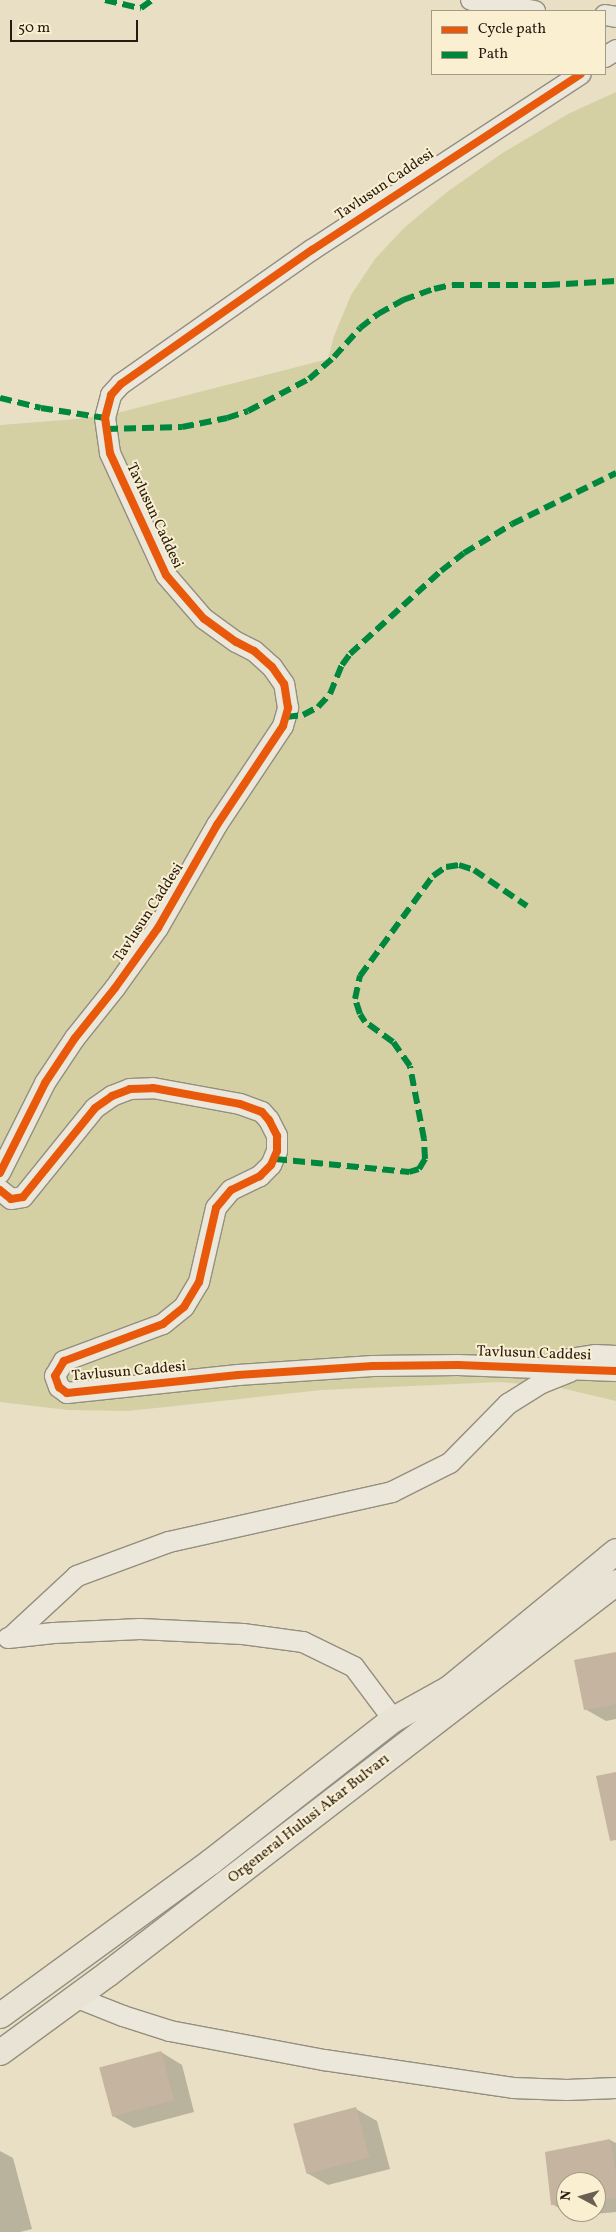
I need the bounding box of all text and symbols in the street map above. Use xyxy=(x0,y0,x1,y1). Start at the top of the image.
scale bar xyxy=(12,10,140,42)
legend xyxy=(431,10,606,75)
text: 50 m xyxy=(18,18,50,39)
text: Cycle path xyxy=(478,19,546,40)
text: Path xyxy=(478,44,508,65)
street label: Tavlusun Caddesi xyxy=(332,145,438,225)
street label: Tavlusun Caddesi xyxy=(122,460,186,572)
street label: Tavlusun Caddesi xyxy=(110,860,188,966)
street label: Tavlusun Caddesi xyxy=(476,1343,592,1365)
street label: Tavlusun Caddesi xyxy=(71,1358,187,1386)
street label: Orgeneral Hulusi Akar Bulvarı xyxy=(225,1750,393,1888)
north arrow xyxy=(556,2172,606,2222)
text: N xyxy=(557,2189,577,2202)

